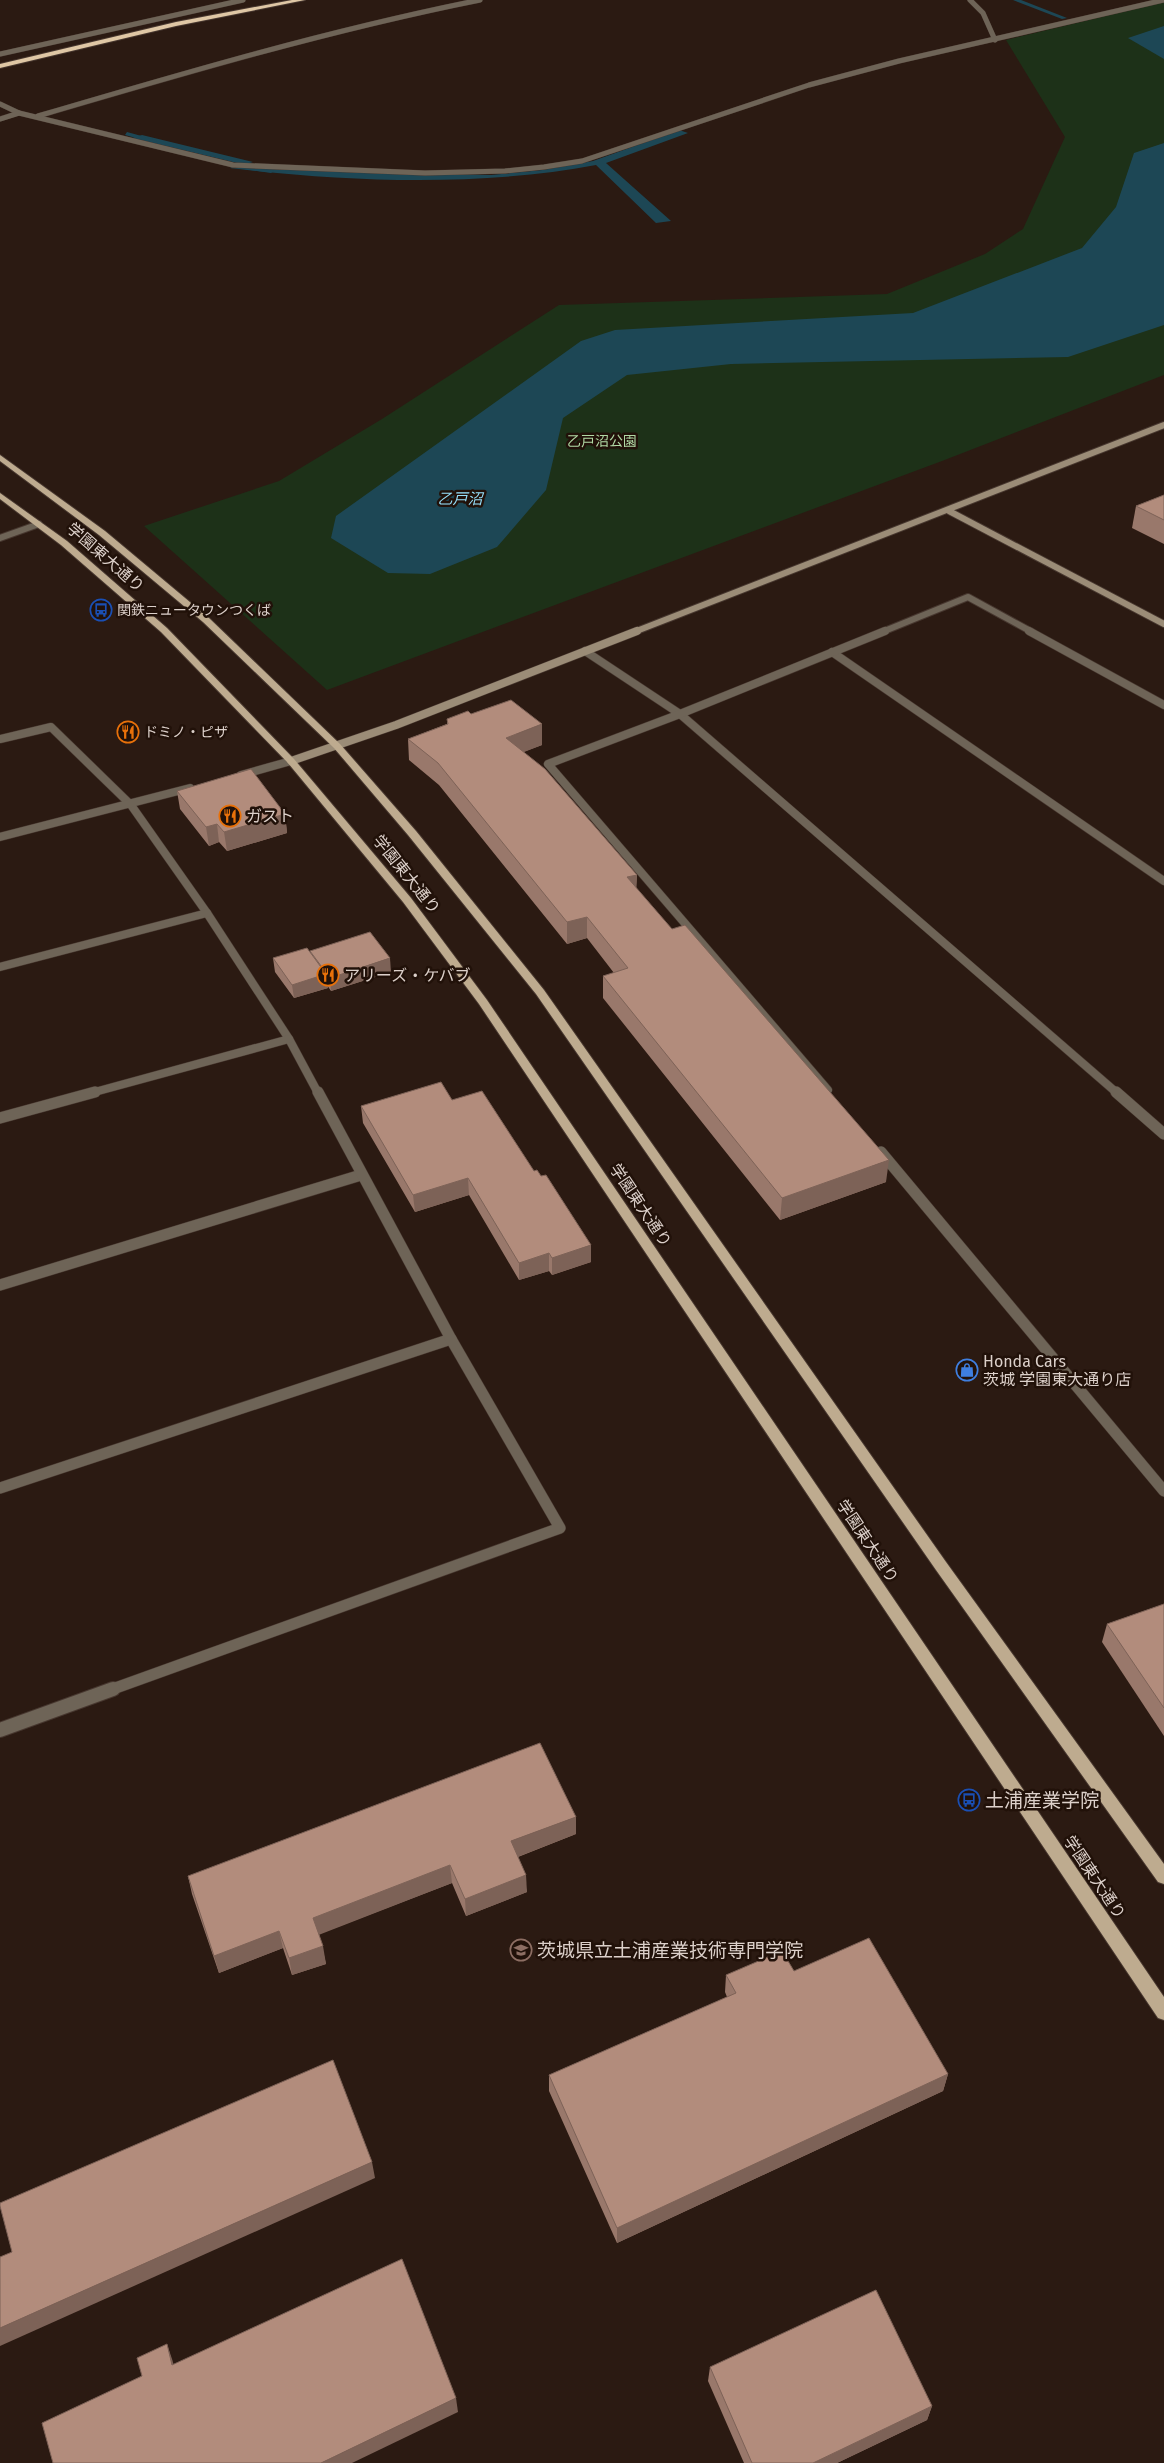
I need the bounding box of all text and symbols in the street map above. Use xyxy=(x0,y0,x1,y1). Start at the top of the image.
park label: 乙戸沼公園 xyxy=(567,433,637,450)
water label: 乙戸沼 xyxy=(437,490,484,508)
street label: 学園東大通り xyxy=(63,519,148,596)
bus stop icon: 関鉄ニュータウンつくば xyxy=(89,598,113,622)
place label: 関鉄ニュータウンつくば xyxy=(117,602,271,619)
restaurant icon: ドミノ・ピザ xyxy=(116,720,140,744)
place label: ドミノ・ピザ xyxy=(144,724,228,741)
restaurant icon: ガスト xyxy=(218,804,242,828)
place label: ガスト xyxy=(246,807,294,826)
street label: 学園東大通り xyxy=(369,831,444,918)
restaurant icon: アリーズ・ケバブ xyxy=(316,963,340,987)
place label: アリーズ・ケバブ xyxy=(344,966,471,985)
street label: 学園東大通り xyxy=(606,1160,675,1250)
place label: Honda Cars 茨城 学園東大通り店 xyxy=(983,1352,1131,1389)
shop icon: Honda Cars 茨城 学園東大通り店 xyxy=(955,1358,979,1382)
street label: 学園東大通り xyxy=(833,1496,902,1586)
bus stop icon: 土浦産業学院 xyxy=(957,1788,981,1812)
place label: 土浦産業学院 xyxy=(985,1789,1099,1812)
street label: 学園東大通り xyxy=(1060,1832,1129,1922)
school or university icon: 茨城県立土浦産業技術専門学院 xyxy=(509,1938,533,1962)
place label: 茨城県立土浦産業技術専門学院 xyxy=(537,1939,803,1962)

